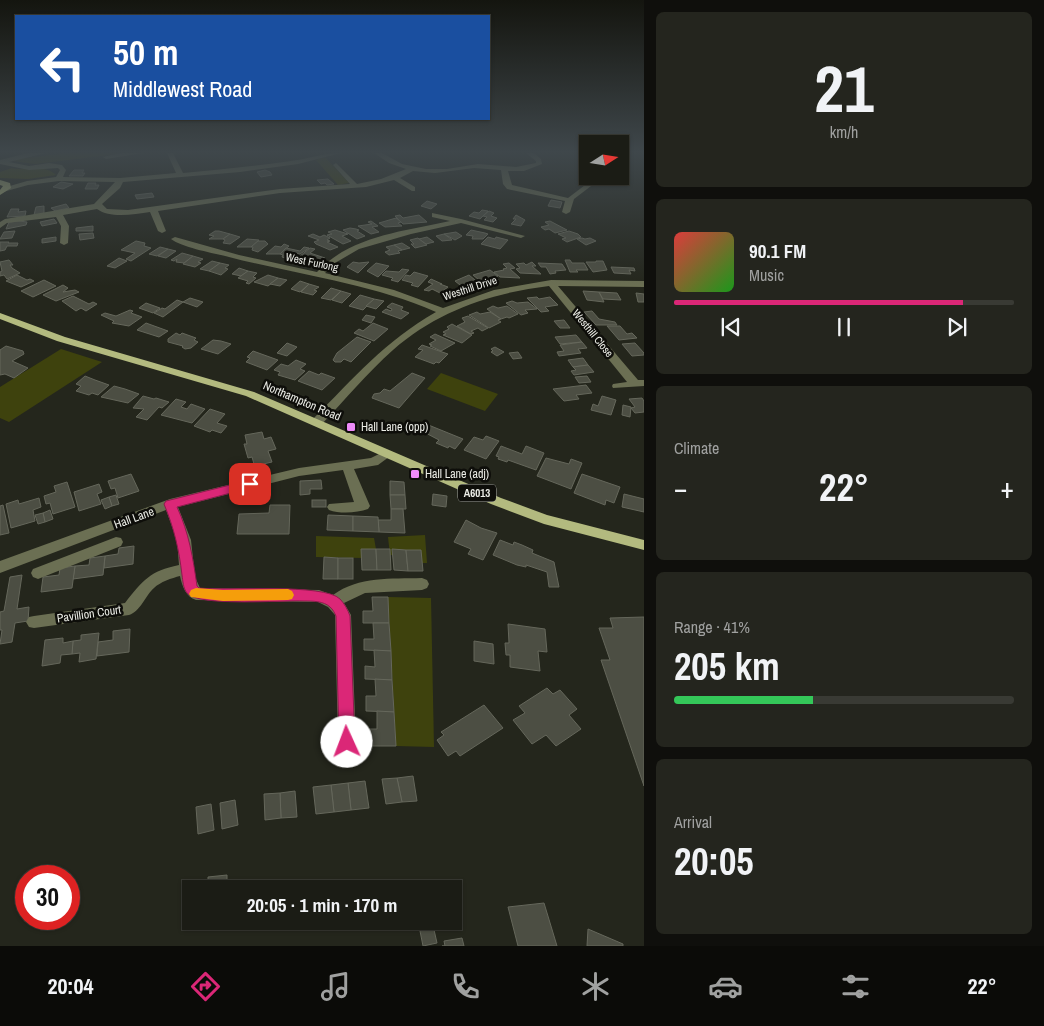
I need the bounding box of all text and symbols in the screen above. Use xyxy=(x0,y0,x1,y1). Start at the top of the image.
text: 50 m xyxy=(113,29,178,76)
icon: left xyxy=(30,35,95,100)
text: 21 xyxy=(814,45,874,132)
text: Middlewest Road xyxy=(113,74,252,104)
text: km/h xyxy=(830,121,858,143)
north arrow xyxy=(579,135,629,185)
map controls xyxy=(579,135,629,185)
text: 90.1 FM xyxy=(749,238,806,264)
street label: West Furlong xyxy=(284,250,340,274)
text: Music xyxy=(749,264,784,286)
street label: Westhill Drive xyxy=(441,273,499,303)
street label: Westhill Close xyxy=(569,306,617,360)
icon: previous xyxy=(717,313,745,341)
icon: pause xyxy=(830,313,858,341)
icon: next xyxy=(943,313,971,341)
street label: Northampton Road xyxy=(261,377,343,425)
place label: Hall Lane (opp) xyxy=(361,419,428,435)
marker: Hall Lane (opp) xyxy=(345,421,357,433)
text: Climate xyxy=(674,437,719,459)
text: 22° xyxy=(819,462,869,513)
pin xyxy=(229,463,271,505)
place label: Hall Lane (adj) xyxy=(425,466,489,482)
marker: Hall Lane (adj) xyxy=(409,468,421,480)
text: − xyxy=(674,469,687,507)
text: + xyxy=(1001,469,1014,507)
icon: arrive xyxy=(236,470,264,498)
road number: A6013 xyxy=(458,484,496,502)
street label: Hall Lane xyxy=(112,503,156,533)
street label: Pavillion Court xyxy=(56,602,122,626)
text: Range · 41% xyxy=(674,616,750,638)
text: 205 km xyxy=(674,641,780,692)
position arrow xyxy=(320,715,372,767)
text: Arrival xyxy=(674,811,712,833)
text: 20:05 xyxy=(674,836,754,887)
speed limit sign: 30 xyxy=(15,865,80,930)
text: 20:05 · 1 min · 170 m xyxy=(247,892,397,918)
icon: directions xyxy=(188,969,223,1004)
icon: music xyxy=(318,969,353,1004)
icon: phone xyxy=(448,969,483,1004)
icon: climate xyxy=(578,969,613,1004)
icon: car xyxy=(708,969,743,1004)
icon: filters xyxy=(838,969,873,1004)
text: 20:04 xyxy=(47,971,94,1001)
text: 22° xyxy=(968,971,996,1001)

